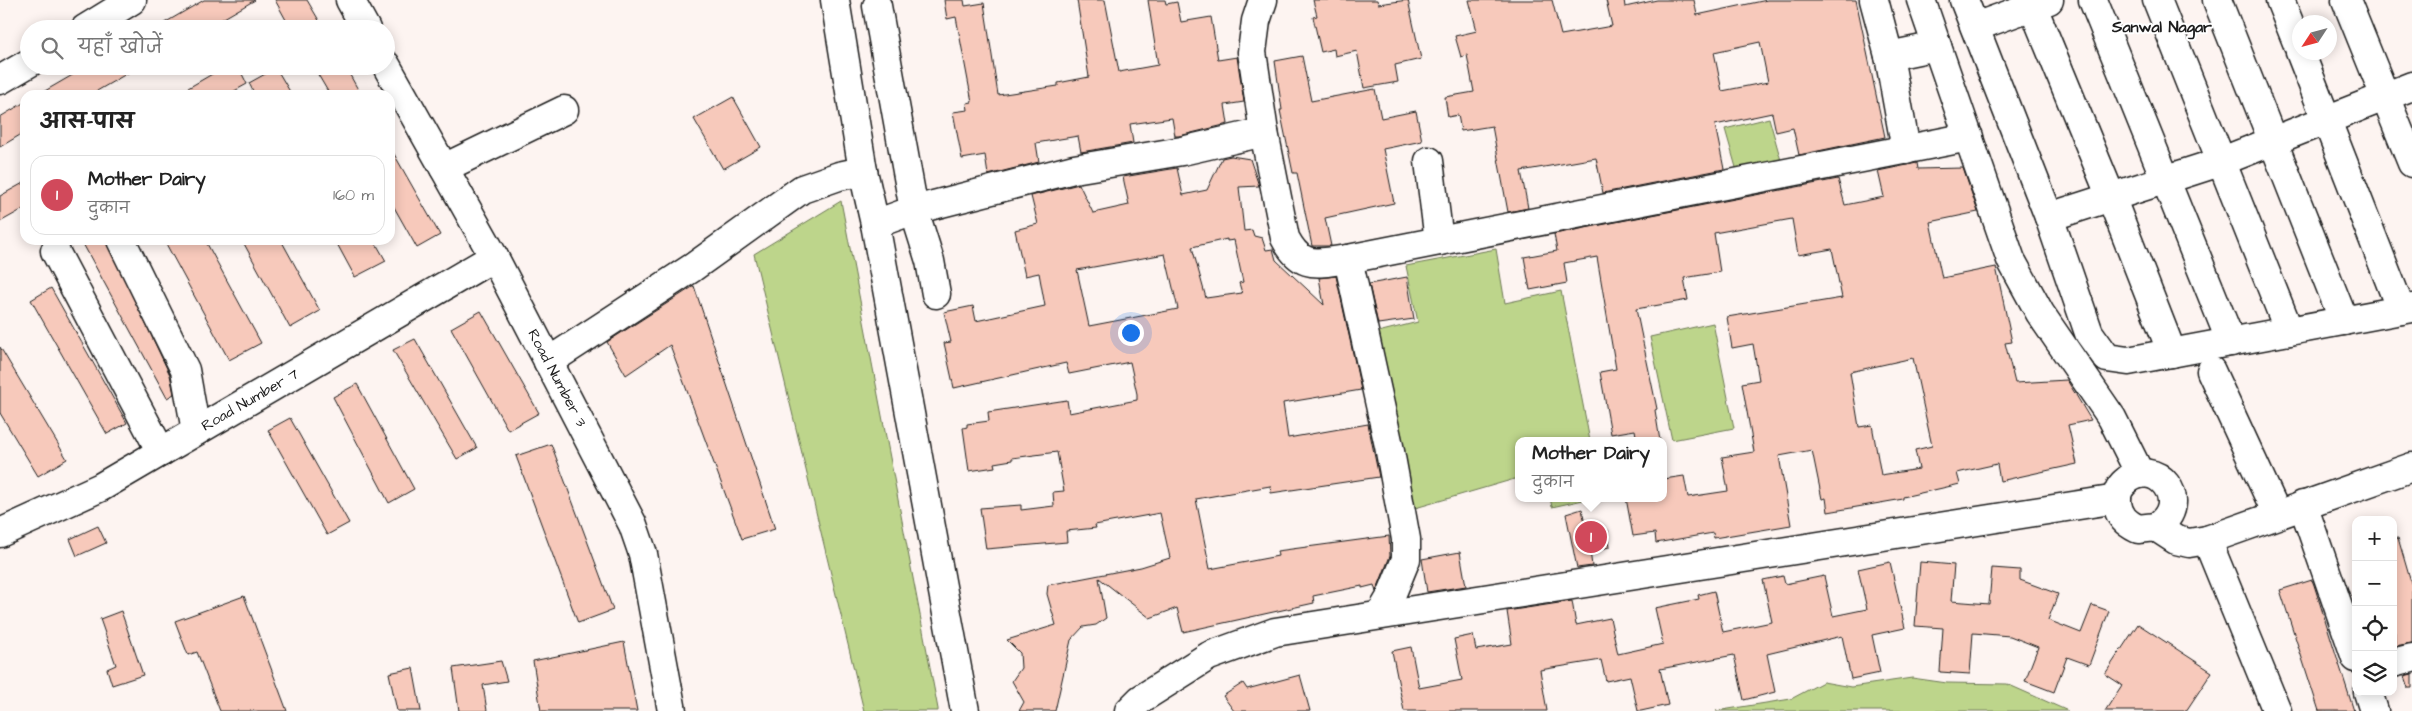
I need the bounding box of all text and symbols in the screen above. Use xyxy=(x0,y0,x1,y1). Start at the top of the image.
north arrow xyxy=(2292,15,2337,60)
district label: Sanwal Nagar xyxy=(2111,16,2212,40)
search box xyxy=(20,20,395,75)
icon: search xyxy=(38,34,66,62)
text: यहाँ खोजें xyxy=(78,34,162,61)
text: आस-पास xyxy=(40,107,134,136)
text: Mother Dairy xyxy=(88,166,206,193)
text: 1 xyxy=(56,184,58,206)
text: 160 m xyxy=(333,184,374,206)
text: दुकान xyxy=(88,197,130,219)
your location xyxy=(1118,320,1144,346)
street label: Road Number 3 xyxy=(522,326,592,431)
street label: Road Number 7 xyxy=(197,364,303,436)
popup xyxy=(1515,437,1667,502)
text: Mother Dairy xyxy=(1532,440,1650,467)
text: दुकान xyxy=(1532,471,1574,493)
map controls xyxy=(2352,516,2397,696)
button: + xyxy=(2352,516,2397,561)
pin: 1 xyxy=(1575,518,1607,556)
button: − xyxy=(2352,561,2397,606)
button: locate xyxy=(2352,606,2397,651)
button: layers xyxy=(2352,651,2397,696)

